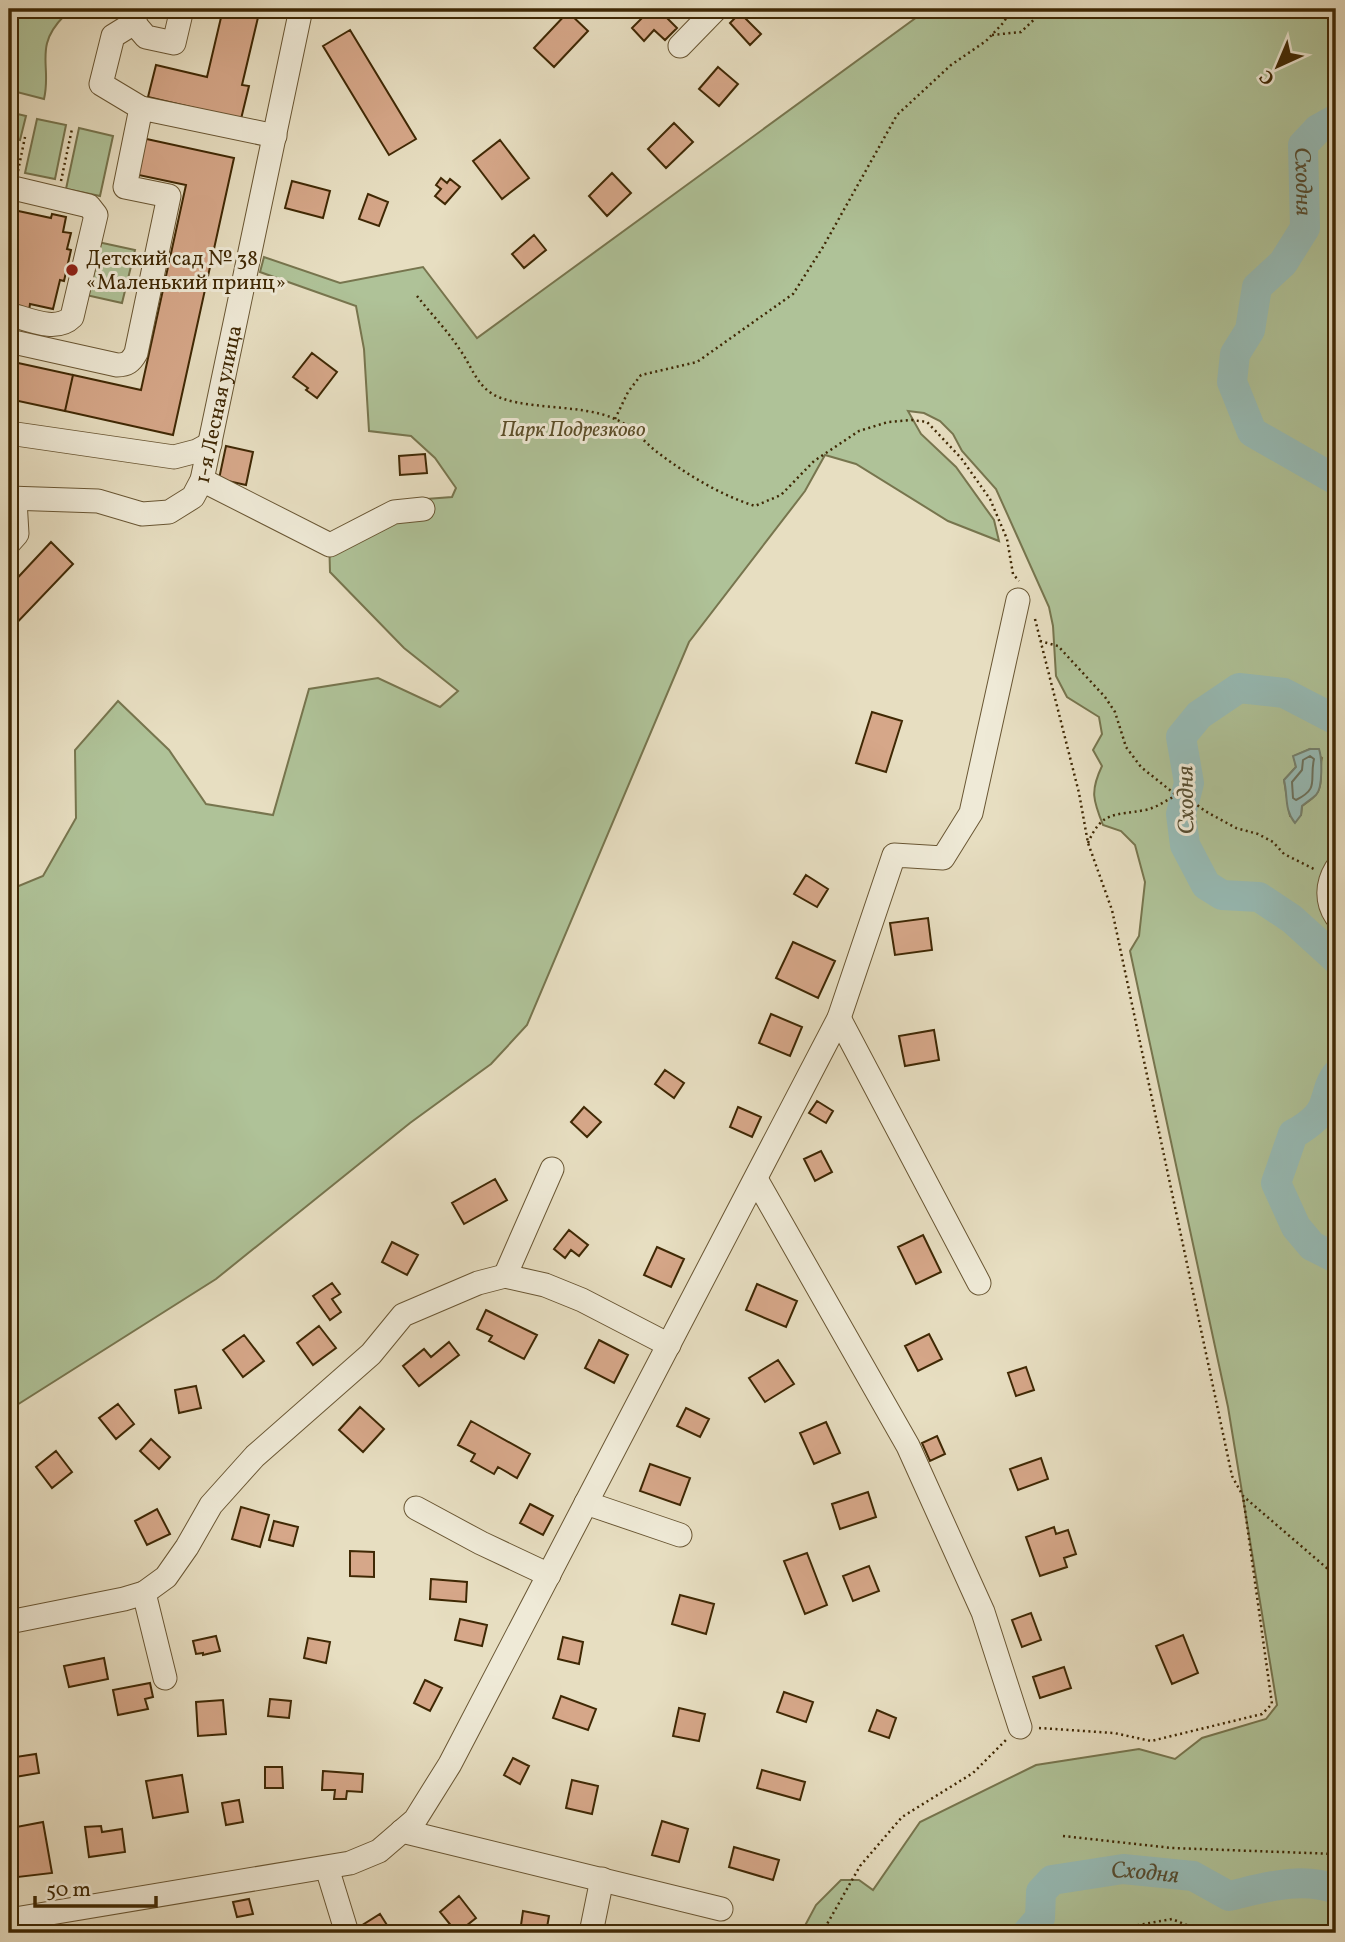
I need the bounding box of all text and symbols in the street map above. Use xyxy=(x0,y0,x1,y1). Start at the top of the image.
north arrow xyxy=(1244,32,1314,102)
text: С xyxy=(1254,63,1281,90)
water label: Сходня xyxy=(1285,147,1319,216)
place label: Детский сад № 38 «Маленький принц» xyxy=(86,245,286,298)
marker: Детский сад № 38 «Маленький принц» xyxy=(64,262,80,278)
street label: 1-я Лесная улица xyxy=(189,323,250,486)
park label: Парк Подрезково xyxy=(501,416,646,445)
water label: Сходня xyxy=(1170,765,1204,835)
water label: Сходня xyxy=(1109,1855,1180,1893)
scale bar xyxy=(35,1865,156,1909)
text: 50 m xyxy=(46,1876,91,1905)

